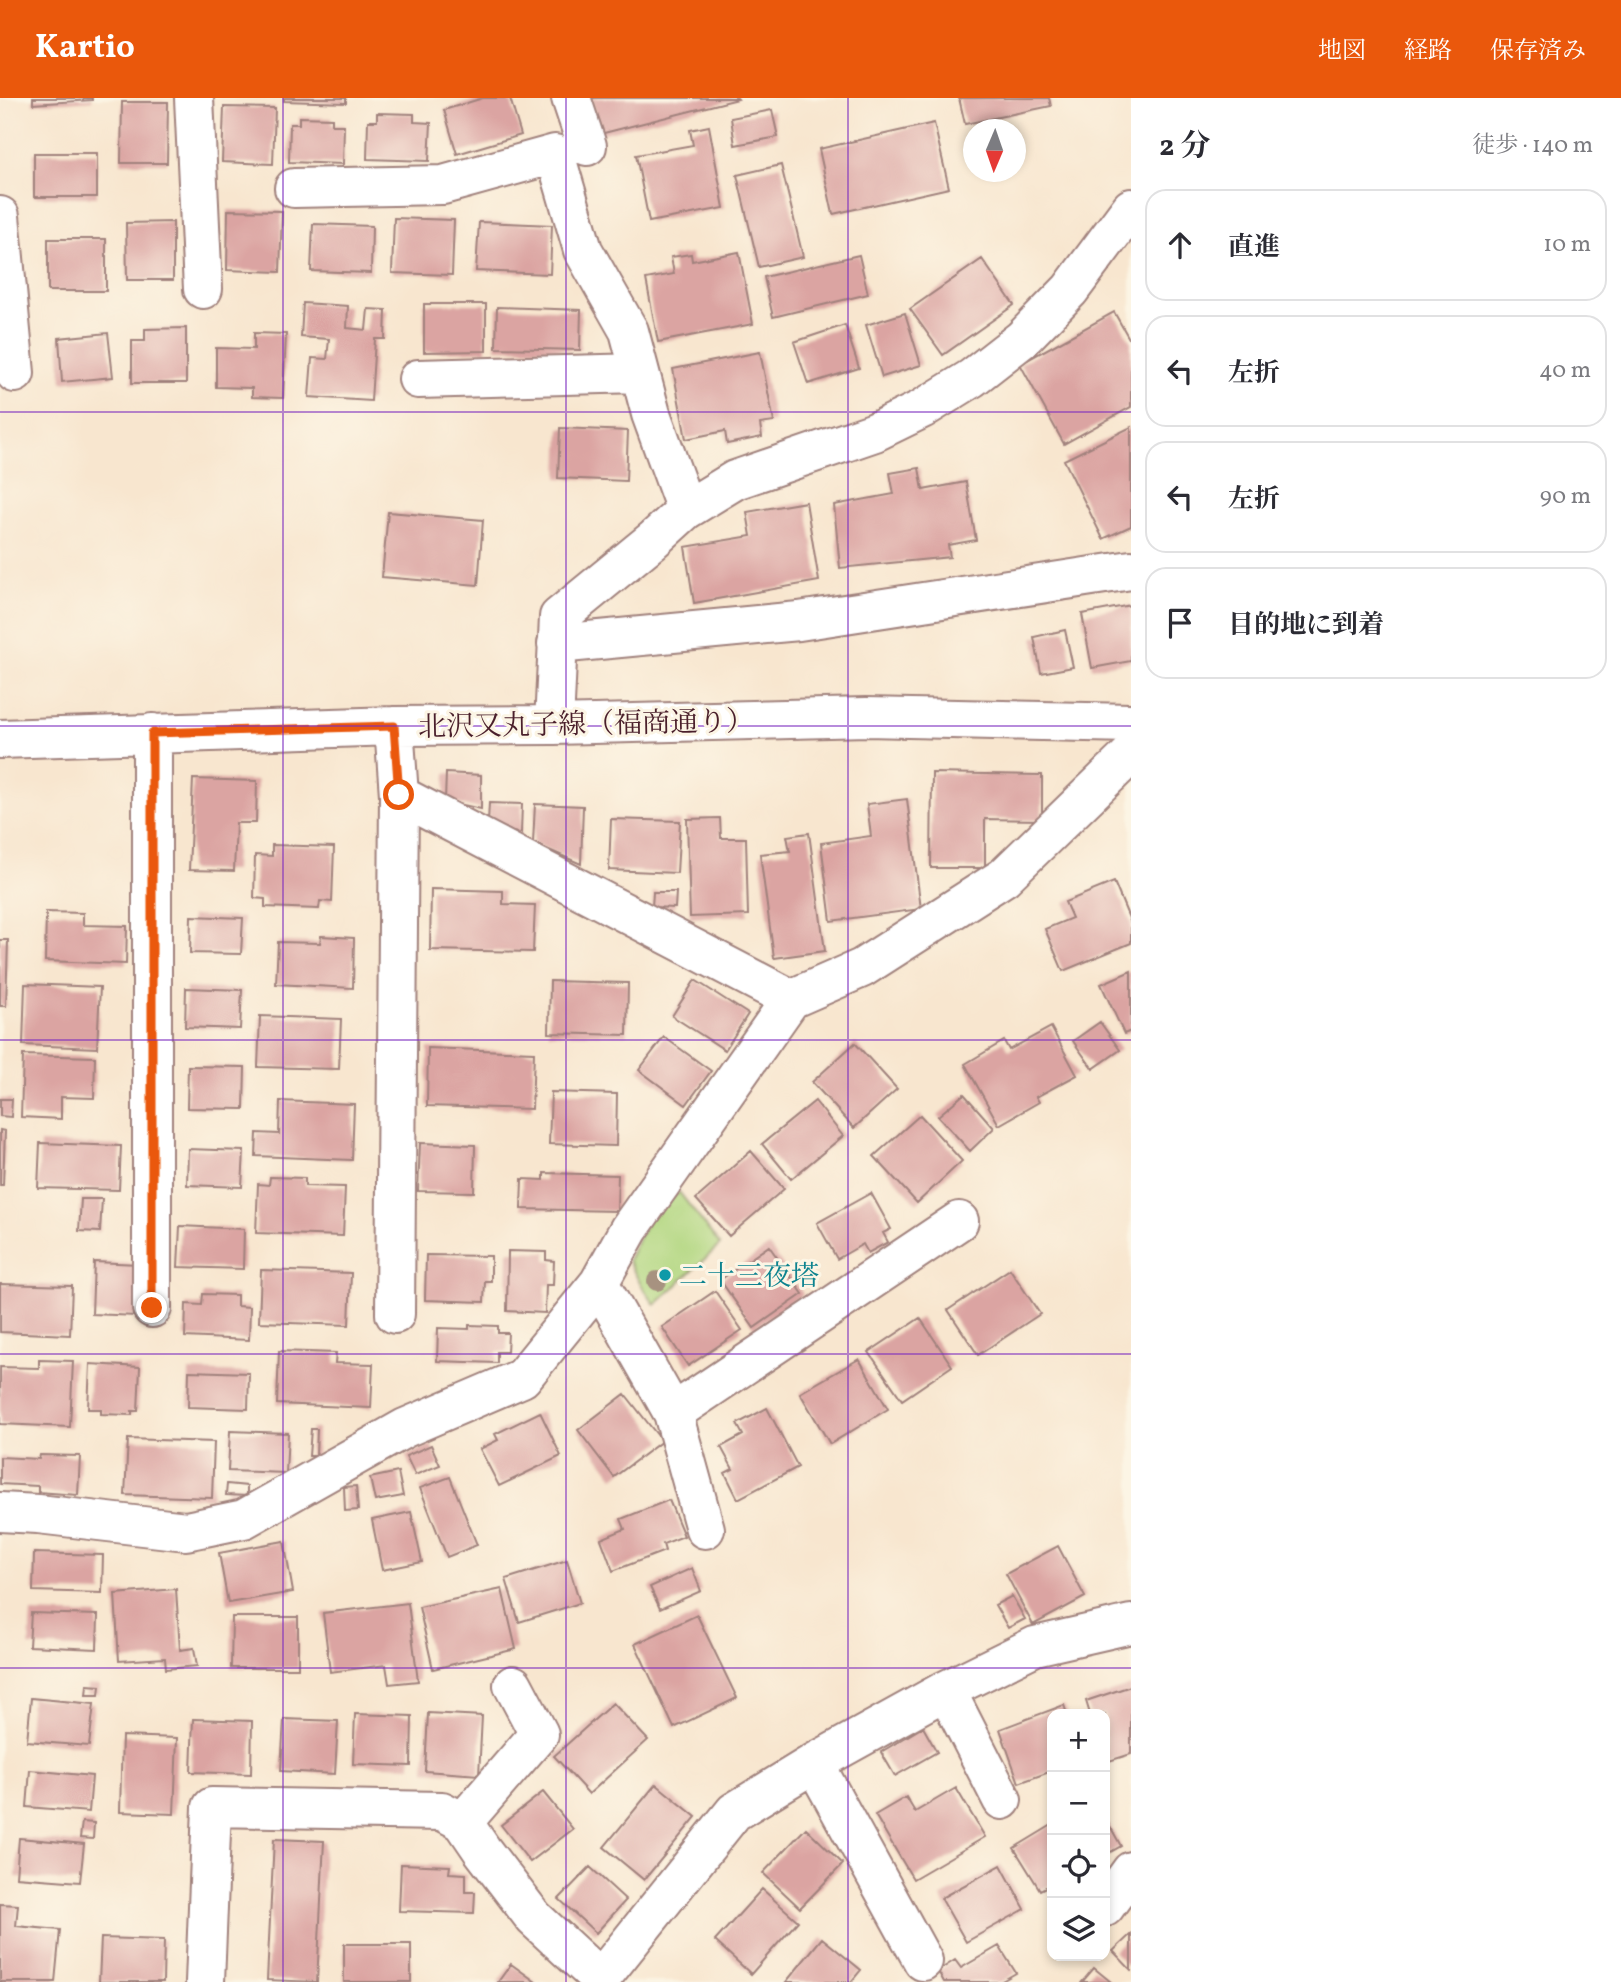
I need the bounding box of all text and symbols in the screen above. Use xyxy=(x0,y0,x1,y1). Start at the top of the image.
text: Kartio xyxy=(35,26,135,72)
text: 地図 xyxy=(1318,35,1366,69)
text: 経路 xyxy=(1404,35,1452,69)
text: 保存済み xyxy=(1490,35,1586,69)
north arrow xyxy=(963,119,1026,182)
text: 2 分 xyxy=(1159,126,1211,168)
text: 徒歩 · 140 m xyxy=(1472,130,1593,162)
icon: ahead xyxy=(1161,226,1199,264)
text: 10 m xyxy=(1543,229,1591,261)
text: 直進 xyxy=(1228,230,1280,266)
icon: left xyxy=(1161,352,1199,390)
text: 40 m xyxy=(1539,355,1591,387)
text: 左折 xyxy=(1228,356,1280,392)
icon: left xyxy=(1161,478,1199,516)
text: 90 m xyxy=(1540,481,1591,513)
text: 左折 xyxy=(1228,482,1280,518)
icon: arrive xyxy=(1161,604,1199,642)
text: 目的地に到着 xyxy=(1228,608,1384,644)
street label: 北沢又丸子線（福商通り） xyxy=(418,703,754,748)
route start xyxy=(383,779,414,810)
place label: 二十三夜塔 xyxy=(679,1258,819,1297)
marker: 二十三夜塔 xyxy=(657,1267,673,1283)
route end xyxy=(136,1292,167,1323)
map controls xyxy=(1047,1709,1110,1961)
button: + xyxy=(1047,1709,1110,1772)
button: − xyxy=(1047,1772,1110,1835)
button: locate xyxy=(1047,1835,1110,1898)
button: layers xyxy=(1047,1898,1110,1961)

